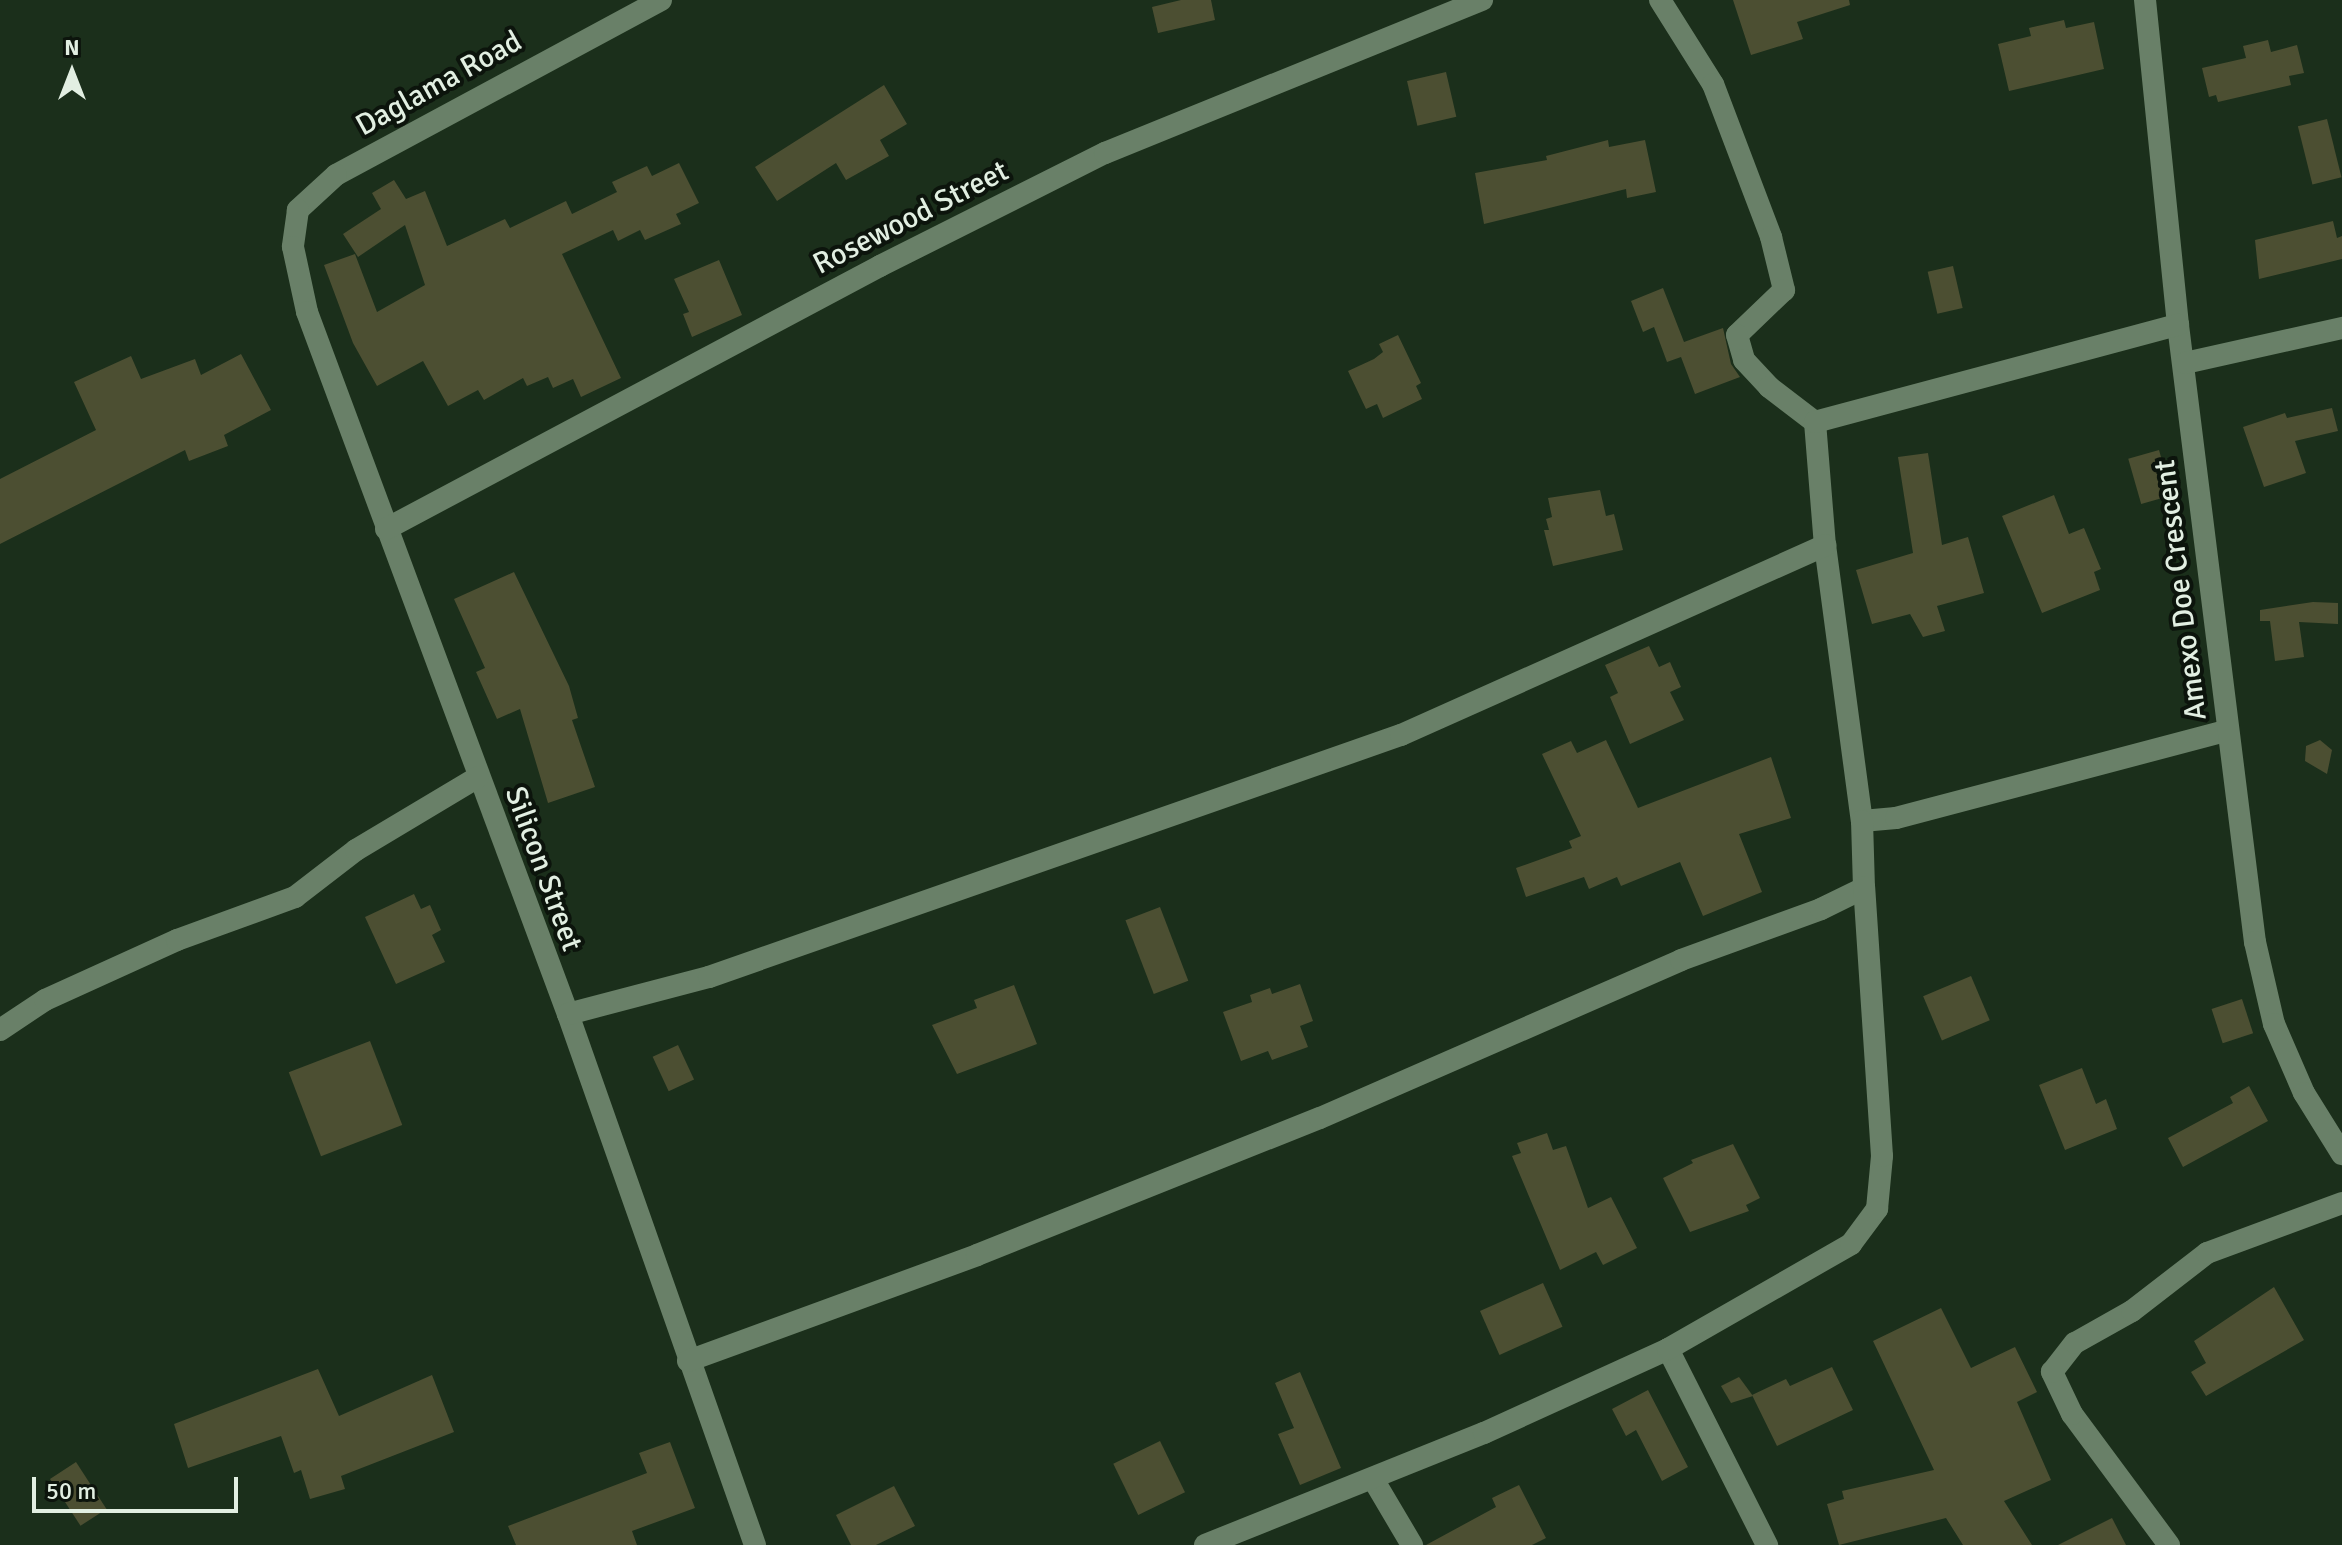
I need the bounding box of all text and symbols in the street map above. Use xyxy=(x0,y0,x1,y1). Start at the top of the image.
street label: Daglama Road xyxy=(350,24,528,144)
north arrow xyxy=(32,32,112,112)
text: N xyxy=(64,34,80,61)
street label: Rosewood Street xyxy=(807,153,1015,283)
street label: Amexo Doe Crescent xyxy=(2147,458,2215,722)
street label: Silicon Street xyxy=(497,782,589,956)
scale bar xyxy=(36,1461,242,1511)
text: 50 m xyxy=(46,1476,96,1506)

